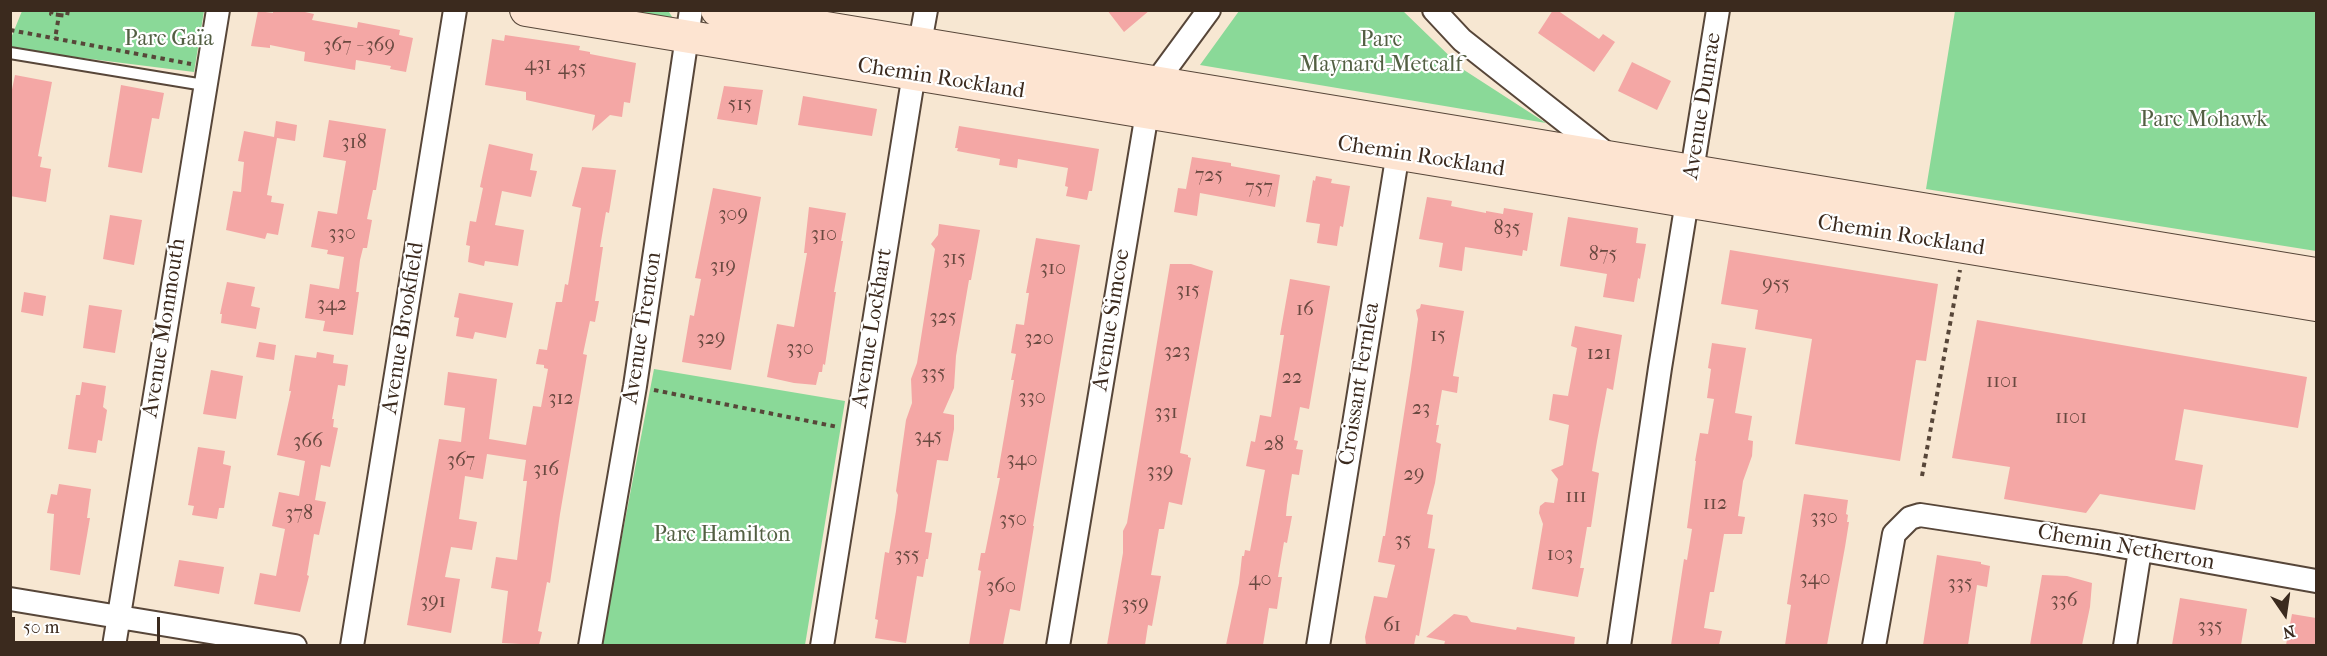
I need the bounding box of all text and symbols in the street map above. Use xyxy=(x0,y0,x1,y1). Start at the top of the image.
park label: Parc Gaïa xyxy=(124,27,214,53)
park label: Parc Maynard-Metcalf xyxy=(1299,28,1463,80)
street label: Avenue Dunrae xyxy=(1678,31,1728,181)
house number: 367 - 369 xyxy=(323,34,395,58)
house number: 431 xyxy=(524,53,552,77)
street label: Chemin Rockland xyxy=(856,53,1026,105)
house number: 435 xyxy=(558,57,586,81)
house number: 515 xyxy=(728,93,752,117)
park label: Parc Mohawk xyxy=(2140,108,2268,134)
house number: 318 xyxy=(341,131,367,155)
street label: Chemin Rockland xyxy=(1336,131,1506,183)
house number: 725 xyxy=(1195,164,1223,188)
house number: 757 xyxy=(1245,176,1273,200)
house number: 309 xyxy=(718,203,748,227)
street label: Chemin Rockland xyxy=(1816,210,1986,262)
house number: 835 xyxy=(1494,217,1520,241)
house number: 330 xyxy=(328,222,356,246)
house number: 310 xyxy=(811,223,837,247)
street label: Avenue Monmouth xyxy=(138,237,192,419)
street label: Avenue Brookfield xyxy=(377,240,431,416)
house number: 875 xyxy=(1589,243,1617,267)
street label: Avenue Lockhart xyxy=(847,246,899,410)
house number: 315 xyxy=(942,247,966,271)
street label: Avenue Simcoe xyxy=(1088,247,1136,393)
street label: Avenue Trenton xyxy=(618,250,668,406)
house number: 319 xyxy=(710,255,736,279)
house number: 310 xyxy=(1040,257,1066,281)
house number: 955 xyxy=(1762,273,1790,297)
house number: 315 xyxy=(1176,279,1200,303)
house number: 342 xyxy=(317,293,347,317)
house number: 16 xyxy=(1296,298,1314,322)
street label: Croissant Fernlea xyxy=(1334,301,1386,467)
house number: 325 xyxy=(929,306,957,330)
house number: 15 xyxy=(1430,324,1446,348)
house number: 329 xyxy=(697,327,725,351)
house number: 320 xyxy=(1024,327,1054,351)
house number: 330 xyxy=(786,337,814,361)
house number: 323 xyxy=(1164,340,1190,364)
house number: 121 xyxy=(1587,342,1611,366)
house number: 335 xyxy=(920,362,946,386)
house number: 22 xyxy=(1282,366,1302,390)
house number: 1101 xyxy=(1986,370,2018,394)
house number: 330 xyxy=(1018,386,1046,410)
house number: 312 xyxy=(548,387,574,411)
house number: 23 xyxy=(1412,397,1430,421)
house number: 331 xyxy=(1154,401,1178,425)
house number: 1101 xyxy=(2055,406,2087,430)
house number: 345 xyxy=(914,425,942,449)
house number: 366 xyxy=(293,430,323,454)
house number: 28 xyxy=(1264,433,1284,457)
house number: 340 xyxy=(1006,448,1038,472)
house number: 367 xyxy=(447,449,475,473)
house number: 316 xyxy=(533,458,559,482)
house number: 339 xyxy=(1147,460,1173,484)
house number: 29 xyxy=(1404,463,1424,487)
house number: 111 xyxy=(1565,485,1587,509)
house number: 112 xyxy=(1703,492,1727,516)
house number: 378 xyxy=(285,502,313,526)
house number: 330 xyxy=(1810,506,1838,530)
house number: 350 xyxy=(999,508,1027,532)
street label: Chemin Netherton xyxy=(2035,519,2217,577)
park label: Parc Hamilton xyxy=(654,523,790,549)
house number: 35 xyxy=(1395,529,1411,553)
house number: 103 xyxy=(1547,543,1573,567)
house number: 355 xyxy=(894,544,920,568)
house number: 340 xyxy=(1799,567,1831,591)
house number: 40 xyxy=(1249,568,1271,592)
house number: 335 xyxy=(1947,572,1973,596)
house number: 360 xyxy=(986,575,1016,599)
north arrow xyxy=(2255,584,2315,644)
house number: 336 xyxy=(2050,589,2078,613)
house number: 391 xyxy=(420,590,446,614)
house number: 359 xyxy=(1121,593,1149,617)
scale bar xyxy=(15,605,164,643)
house number: 61 xyxy=(1383,614,1401,638)
house number: 335 xyxy=(2197,615,2223,639)
text: 50 m xyxy=(23,617,59,638)
text: N xyxy=(2281,621,2297,643)

